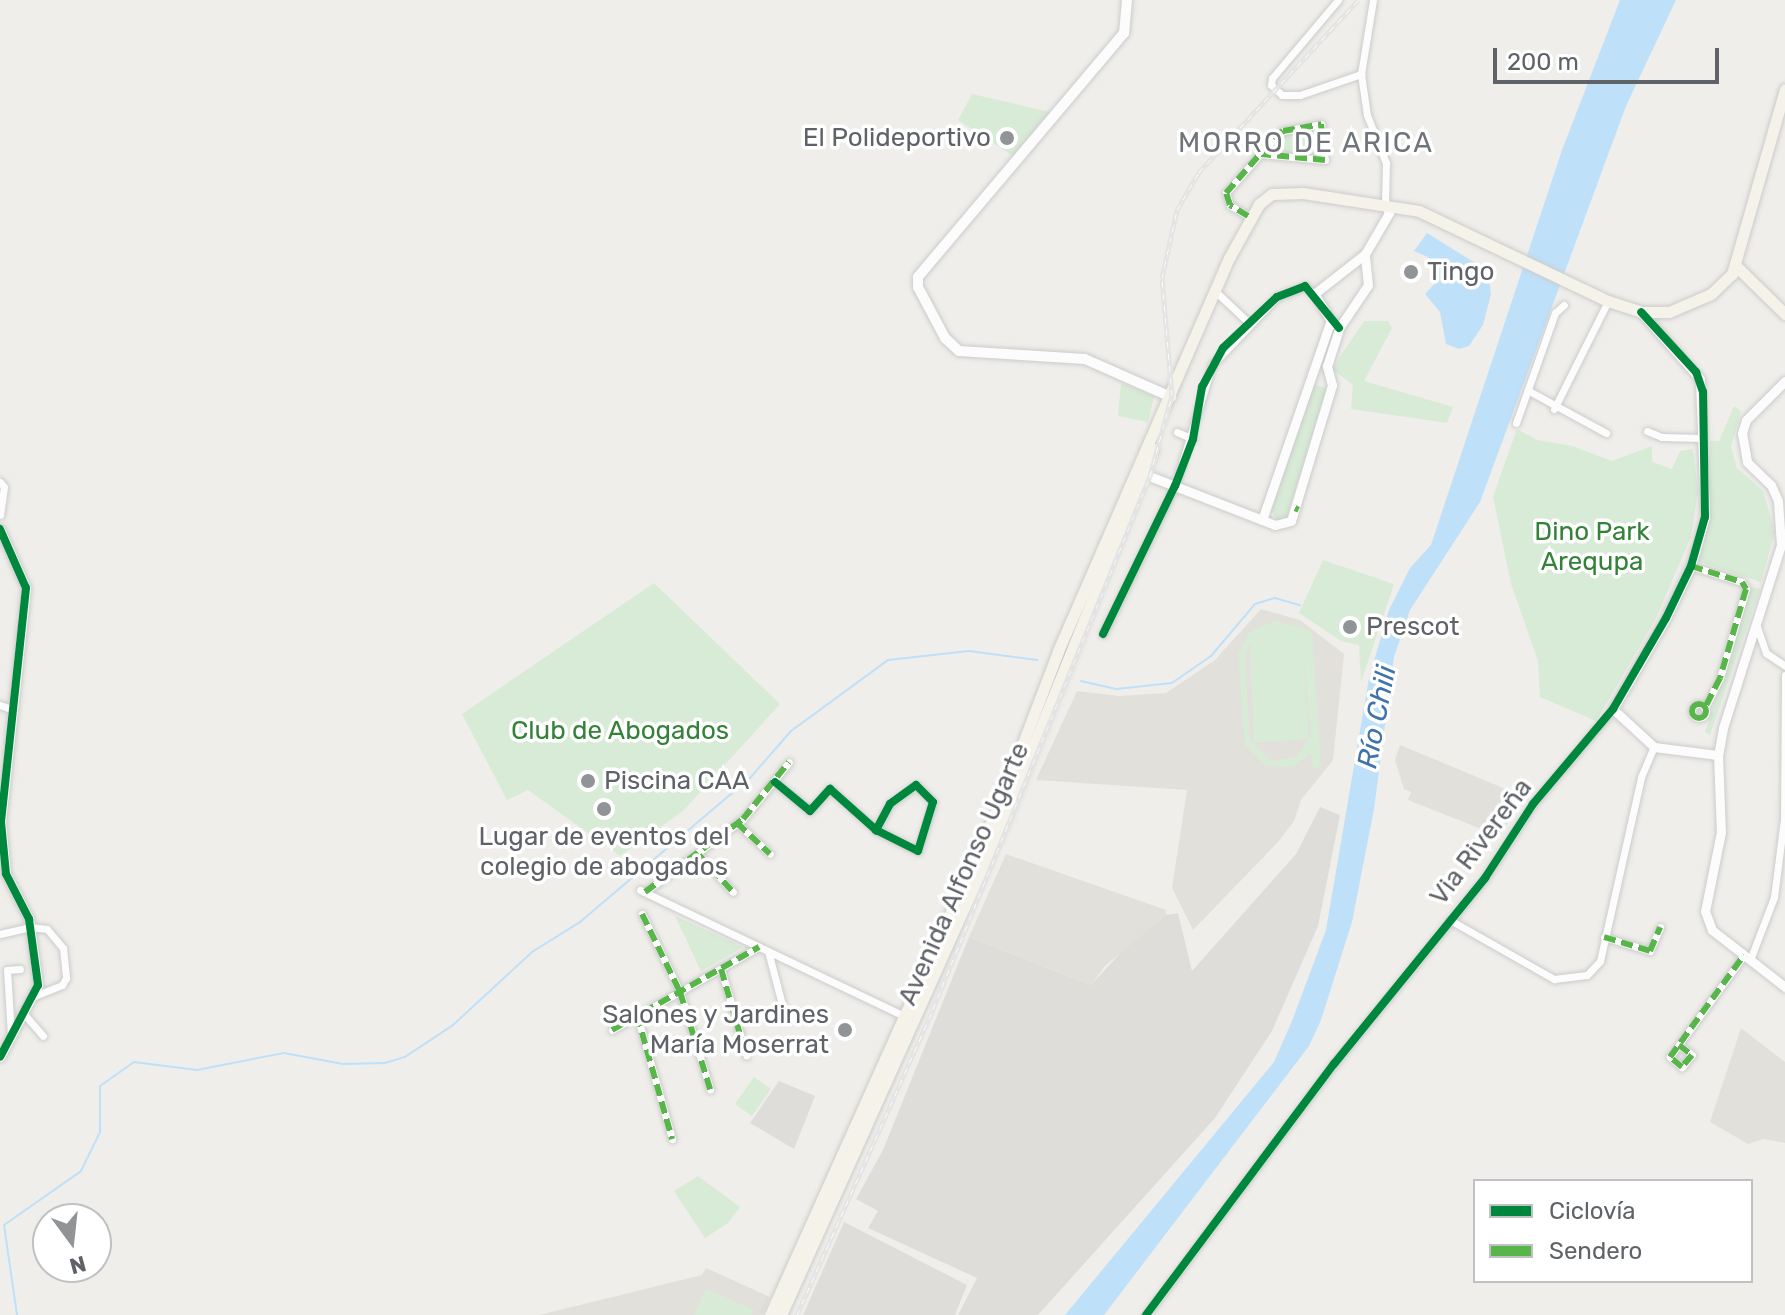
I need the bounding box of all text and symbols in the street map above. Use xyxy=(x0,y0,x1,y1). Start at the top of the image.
scale bar xyxy=(1497,32,1723,82)
text: 200 m xyxy=(1507,48,1579,76)
place label: El Polideportivo xyxy=(803,122,991,154)
district label: MORRO DE ARICA xyxy=(1178,126,1434,160)
marker: El Polideportivo xyxy=(998,129,1016,147)
place label: Tingo xyxy=(1427,256,1494,288)
marker: Tingo xyxy=(1402,263,1420,281)
park label: Dino Park Arequpa xyxy=(1534,516,1650,578)
place label: Prescot xyxy=(1366,611,1459,643)
marker: Prescot xyxy=(1341,618,1359,636)
water label: Río Chili xyxy=(1351,663,1403,771)
park label: Club de Abogados xyxy=(511,715,729,747)
street label: Avenida Alfonso Ugarte xyxy=(892,738,1036,1010)
place label: Piscina CAA xyxy=(604,765,749,797)
marker: Piscina CAA xyxy=(579,772,597,790)
street label: Via Rivereña xyxy=(1423,773,1539,911)
marker: Lugar de eventos del colegio de abogados xyxy=(595,800,613,818)
place label: Lugar de eventos del colegio de abogados xyxy=(478,821,730,882)
place label: Salones y Jardines María Moserrat xyxy=(601,999,829,1060)
marker: Salones y Jardines María Moserrat xyxy=(836,1021,854,1039)
legend xyxy=(1473,1179,1753,1283)
text: Ciclovía xyxy=(1549,1197,1636,1225)
north arrow xyxy=(32,1203,112,1283)
text: Sendero xyxy=(1549,1237,1642,1265)
text: N xyxy=(67,1250,89,1280)

